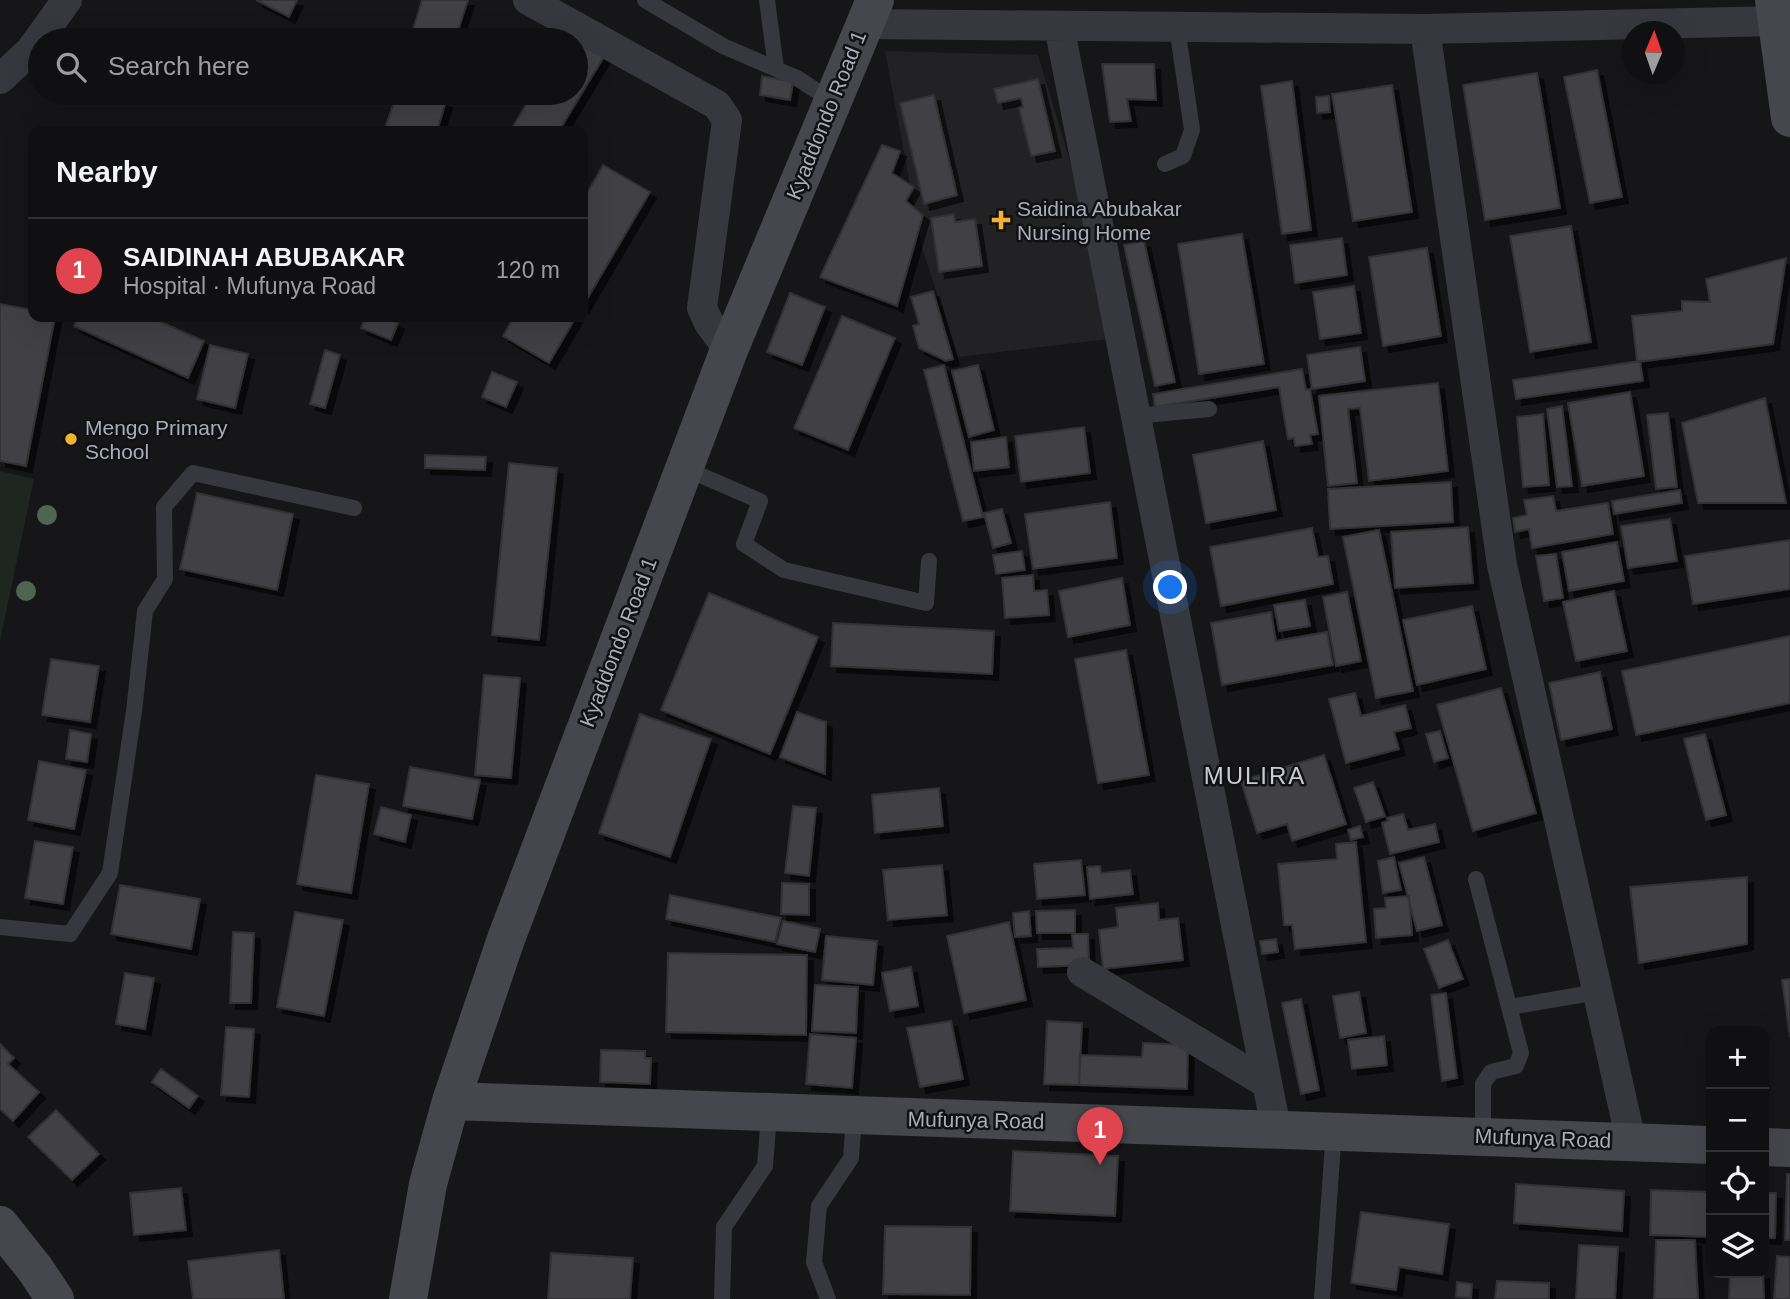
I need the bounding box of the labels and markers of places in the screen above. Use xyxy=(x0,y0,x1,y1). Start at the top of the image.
place label: Saidina Abubakar Nursing Home xyxy=(1017,197,1182,244)
marker: Saidina Abubakar Nursing Home xyxy=(991,210,1011,230)
place label: Mengo Primary School xyxy=(85,416,228,463)
marker: Mengo Primary School xyxy=(63,431,79,447)
pin: 1 xyxy=(1077,1107,1123,1165)

